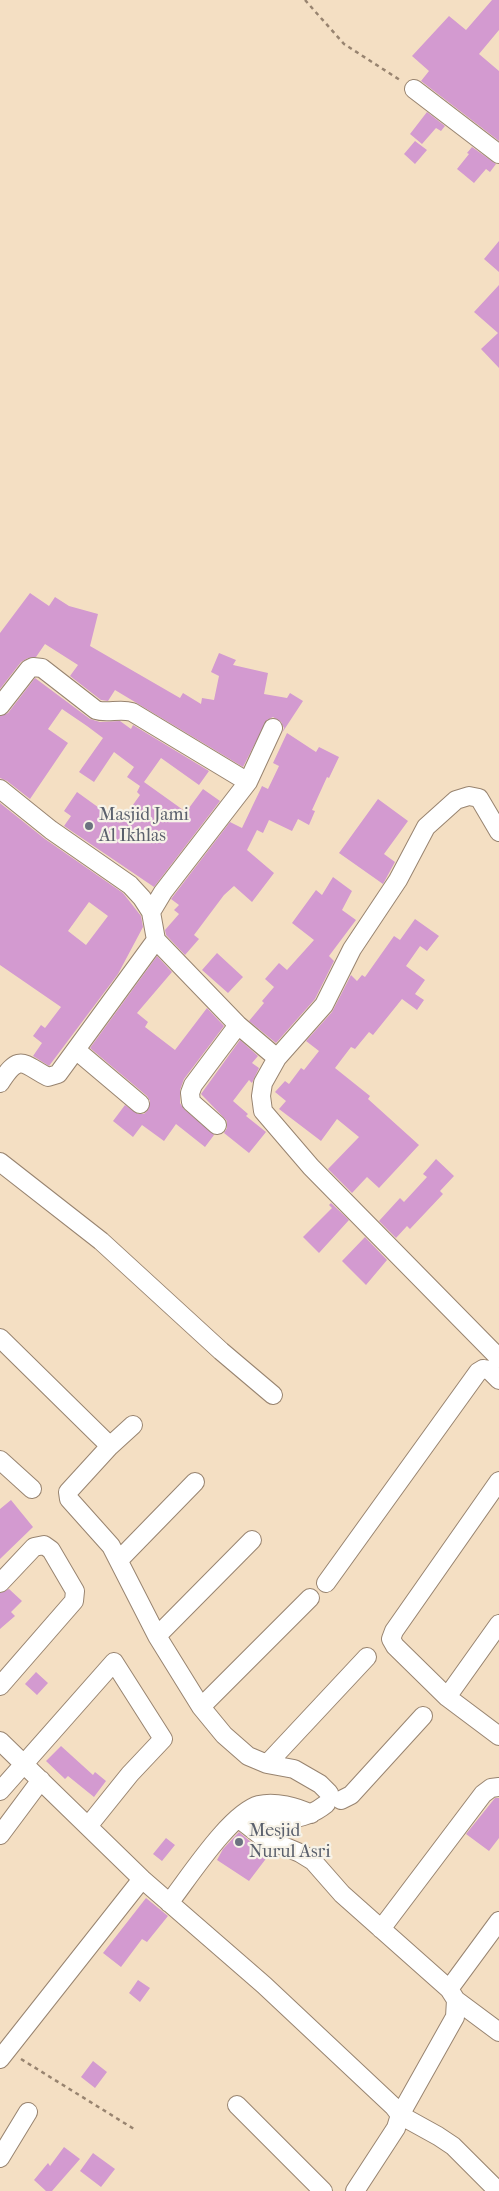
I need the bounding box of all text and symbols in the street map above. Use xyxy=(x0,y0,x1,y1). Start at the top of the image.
place label: Masjid Jami Al Ikhlas xyxy=(99,805,189,848)
marker: Masjid Jami Al Ikhlas xyxy=(83,820,95,832)
place label: Mesjid Nurul Asri xyxy=(249,1821,331,1864)
marker: Mesjid Nurul Asri xyxy=(233,1836,245,1848)

